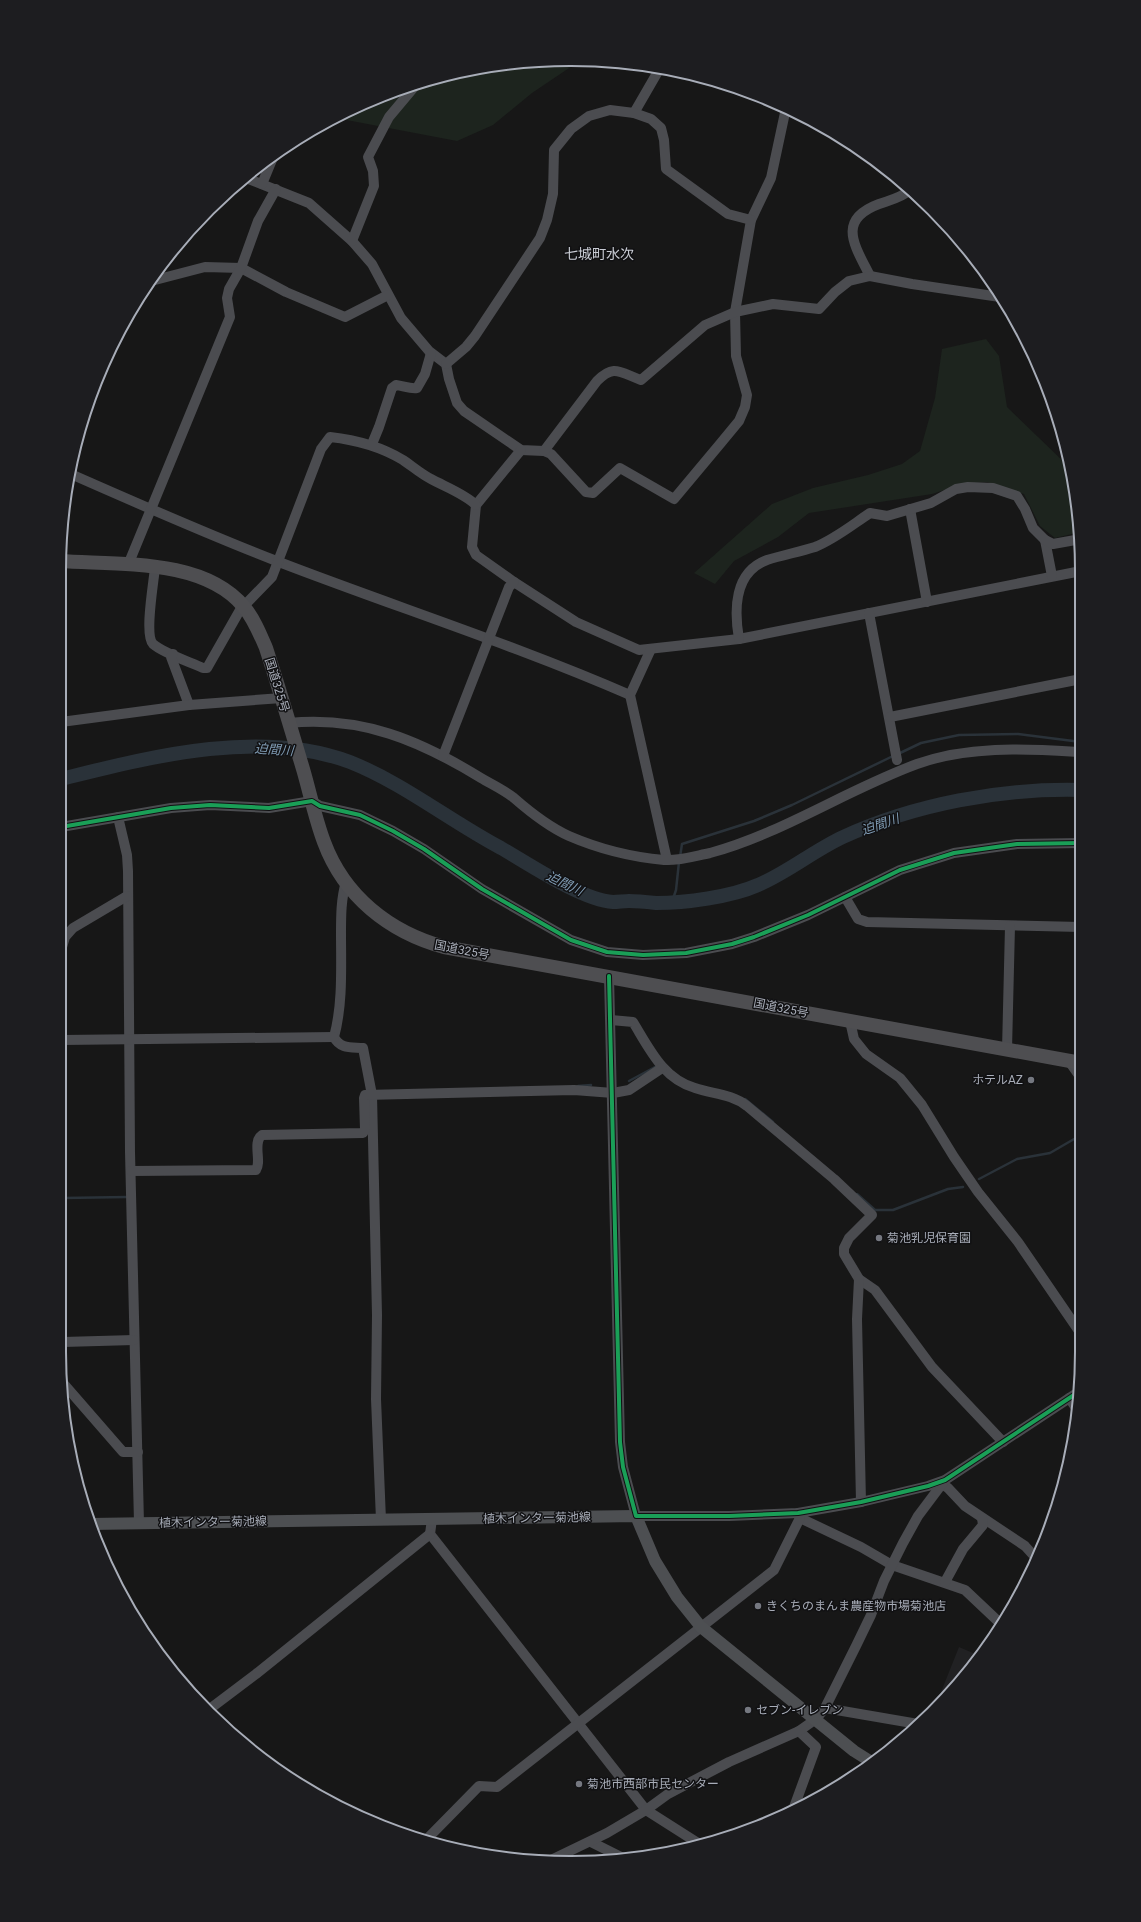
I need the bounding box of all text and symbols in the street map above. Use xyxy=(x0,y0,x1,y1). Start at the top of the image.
district label: 七城町水次 xyxy=(564,246,634,262)
street label: 国道325号 xyxy=(262,656,292,714)
water label: 迫間川 xyxy=(254,741,296,758)
water label: 迫間川 xyxy=(859,810,903,838)
water label: 迫間川 xyxy=(544,868,587,900)
street label: 国道325号 xyxy=(433,938,491,962)
street label: 国道325号 xyxy=(752,996,810,1020)
place label: ホテルAZ xyxy=(972,1073,1023,1087)
marker: ホテルAZ xyxy=(1026,1075,1036,1085)
place label: 菊池乳児保育園 xyxy=(887,1231,971,1245)
marker: 菊池乳児保育園 xyxy=(874,1233,884,1243)
street label: 植木インター菊池線 xyxy=(483,1510,591,1526)
street label: 植木インター菊池線 xyxy=(159,1514,267,1530)
place label: きくちのまんま農産物市場菊池店 xyxy=(766,1599,946,1613)
marker: きくちのまんま農産物市場菊池店 xyxy=(753,1601,763,1611)
place label: セブン-イレブン xyxy=(756,1703,843,1717)
marker: セブン-イレブン xyxy=(743,1705,753,1715)
place label: 菊池市西部市民センター xyxy=(587,1777,719,1791)
marker: 菊池市西部市民センター xyxy=(574,1779,584,1789)

